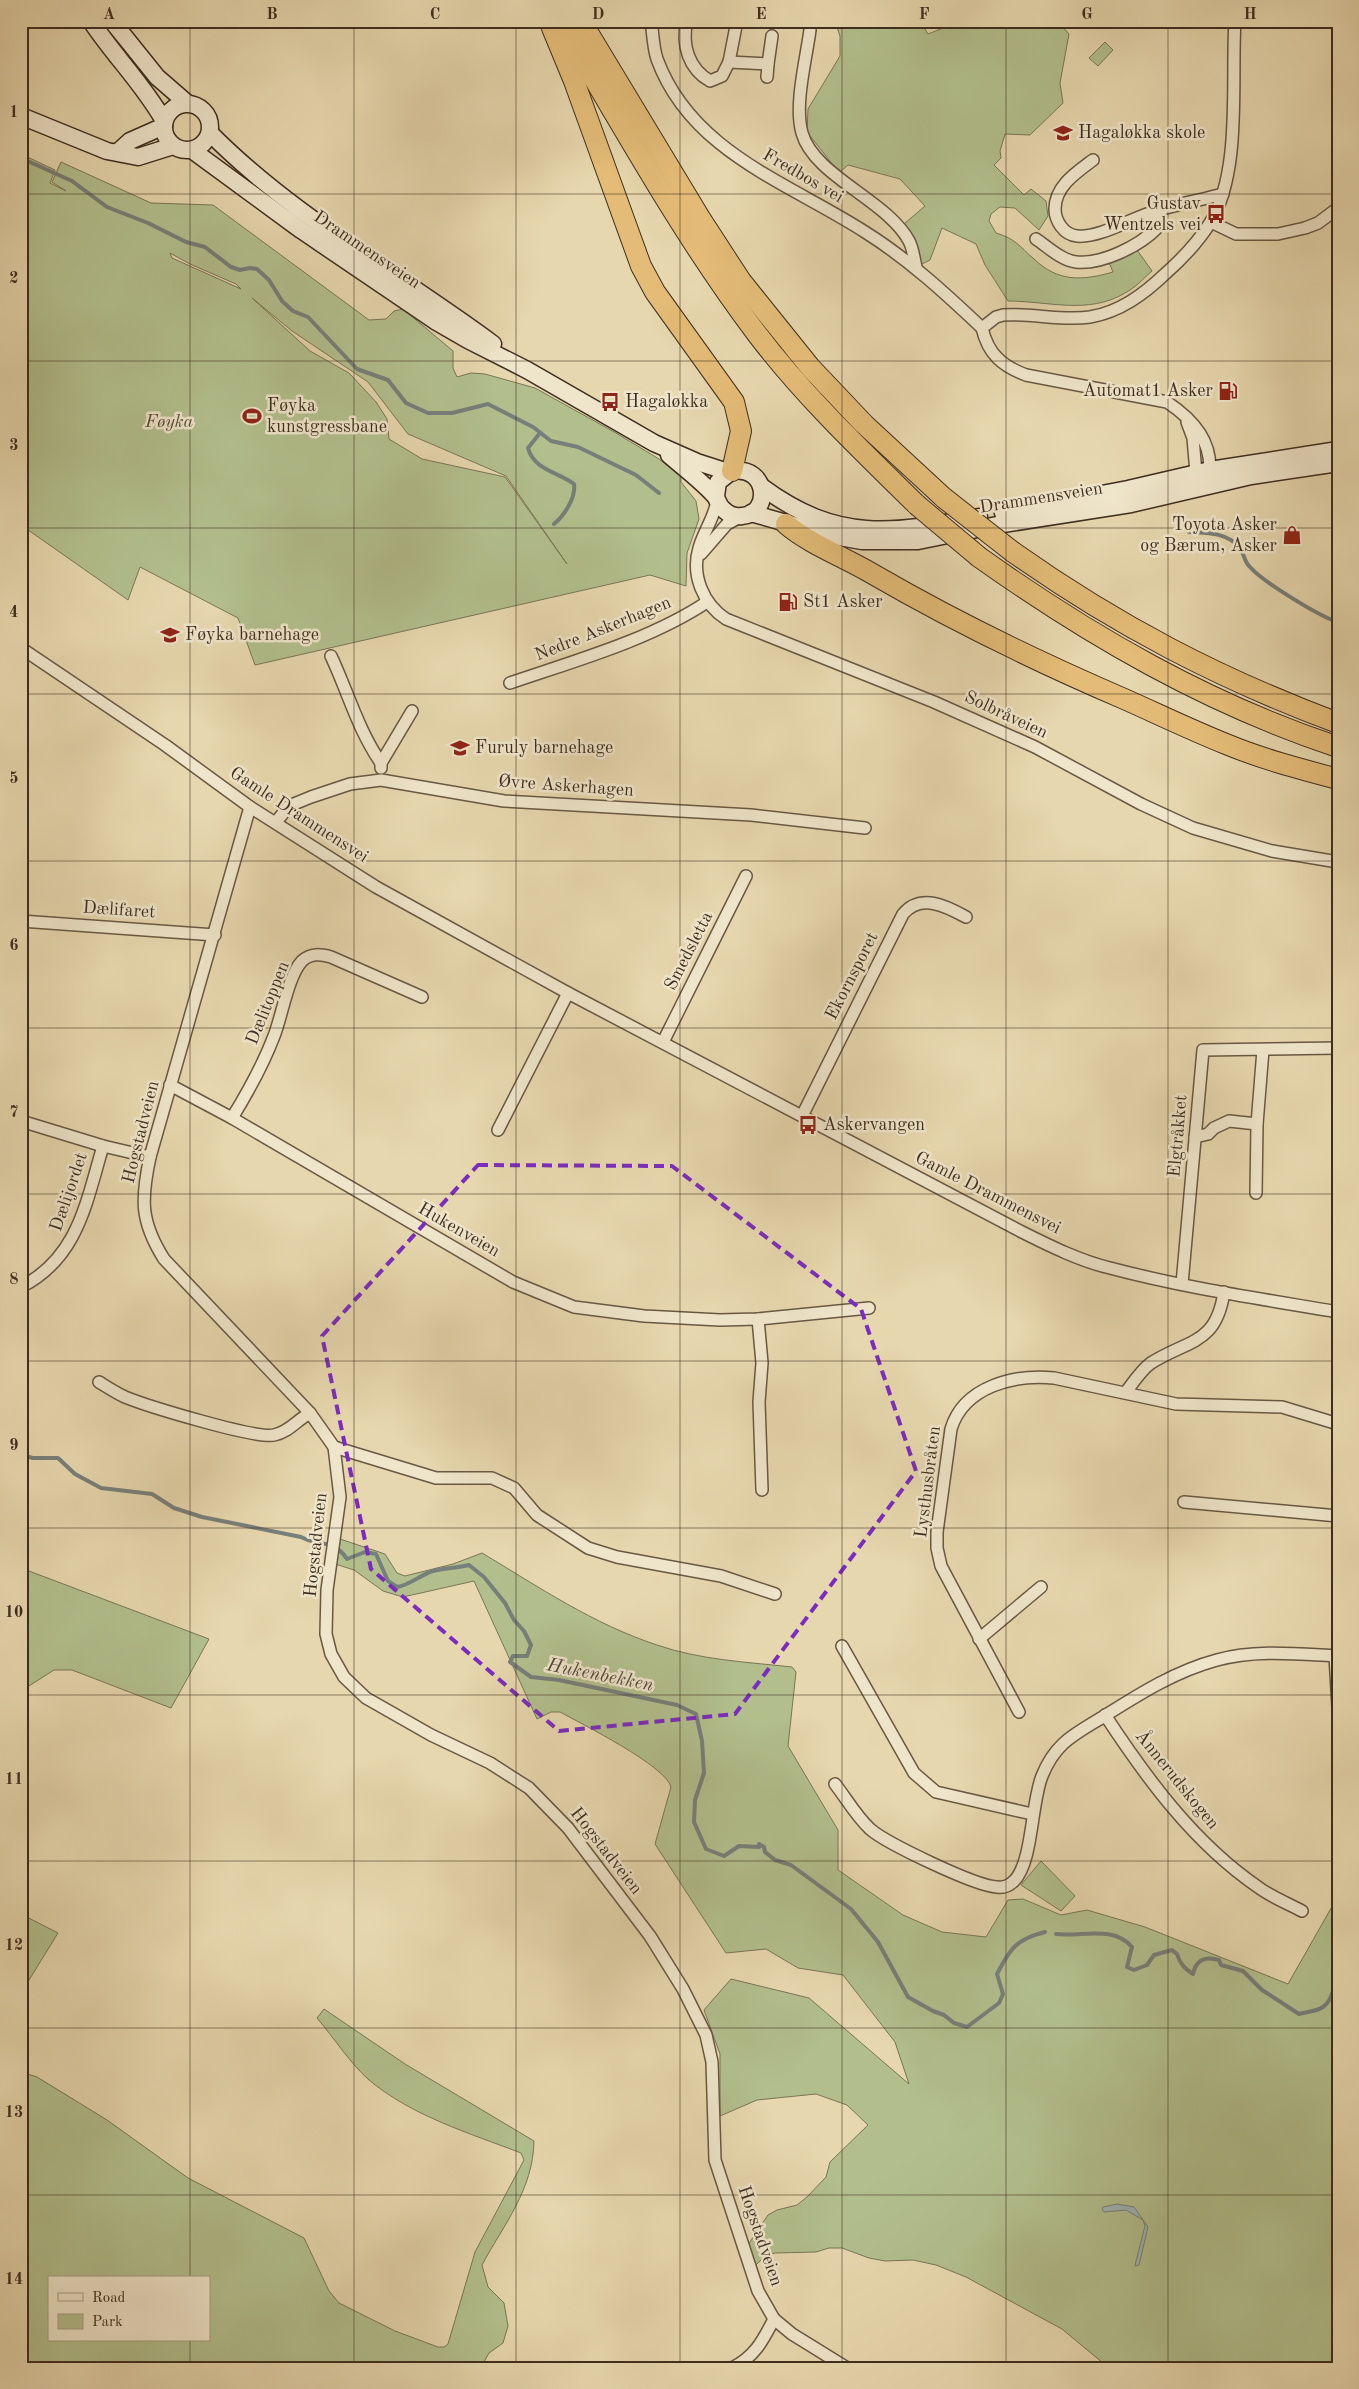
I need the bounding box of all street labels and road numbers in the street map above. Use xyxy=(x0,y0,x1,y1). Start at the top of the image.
street label: Fredbos vei xyxy=(760,146,847,206)
street label: Drammensveien xyxy=(310,208,424,292)
street label: Drammensveien xyxy=(978,479,1104,517)
street label: Nedre Askerhagen xyxy=(532,593,674,665)
street label: Solbråveien xyxy=(962,688,1051,742)
street label: Gamle Drammensvei xyxy=(227,764,371,866)
street label: Øvre Askerhagen xyxy=(498,772,635,800)
street label: Dælifaret xyxy=(82,898,156,922)
street label: Smedsletta xyxy=(662,909,716,993)
street label: Ekornsporet xyxy=(822,929,882,1023)
street label: Dælitoppen xyxy=(243,958,293,1047)
street label: Hogstadveien xyxy=(120,1079,163,1185)
street label: Elgtråkket xyxy=(1165,1094,1191,1178)
street label: Gamle Drammensvei xyxy=(912,1148,1064,1238)
street label: Dælijordet xyxy=(47,1150,91,1234)
street label: Hukenveien xyxy=(415,1199,503,1261)
street label: Lysthusbråten xyxy=(912,1425,944,1539)
street label: Hogstadveien xyxy=(302,1492,330,1598)
street label: Ånnerudskogen xyxy=(1132,1724,1226,1833)
street label: Hogstadveien xyxy=(567,1804,646,1898)
street label: Hogstadveien xyxy=(734,2183,786,2289)

